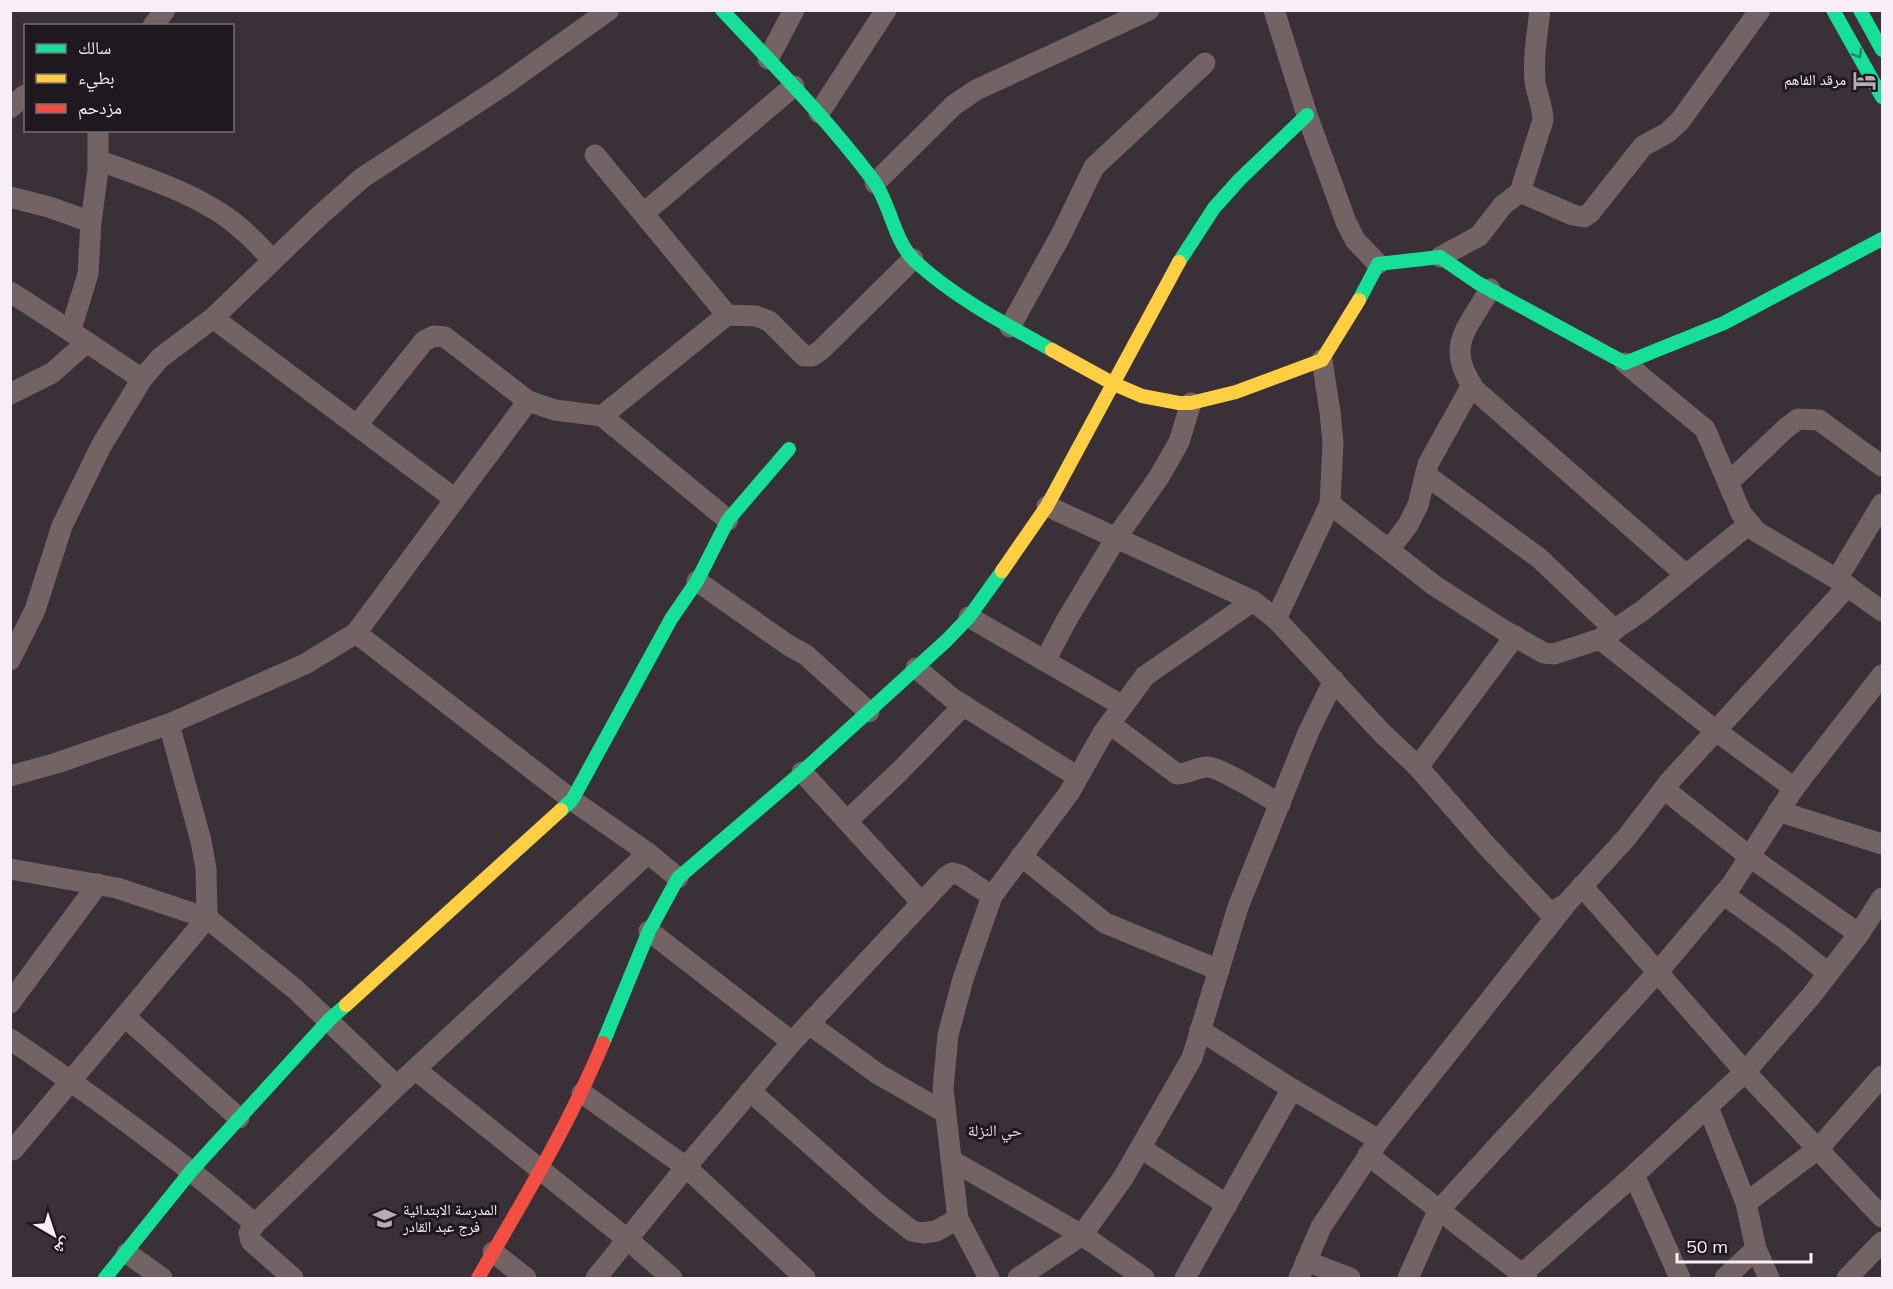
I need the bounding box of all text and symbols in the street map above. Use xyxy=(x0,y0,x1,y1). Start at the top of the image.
legend xyxy=(24,24,234,132)
text: سالك xyxy=(78,36,111,59)
one-way arrow xyxy=(1851,48,1862,58)
text: بطيء xyxy=(78,66,115,93)
hotel icon: مرقد الفاهم xyxy=(1851,67,1877,93)
place label: مرقد الفاهم xyxy=(1784,70,1846,90)
text: مزدحم xyxy=(78,96,122,120)
district label: حي النزلة xyxy=(968,1120,1022,1143)
place label: المدرسة الابتدائية فرج عبد القادر xyxy=(402,1200,497,1237)
north arrow xyxy=(24,1205,84,1265)
school or university icon: المدرسة الابتدائية فرج عبد القادر xyxy=(372,1206,398,1232)
scale bar xyxy=(1677,1226,1810,1264)
text: ش xyxy=(51,1234,76,1260)
text: 50 m xyxy=(1686,1235,1728,1258)

